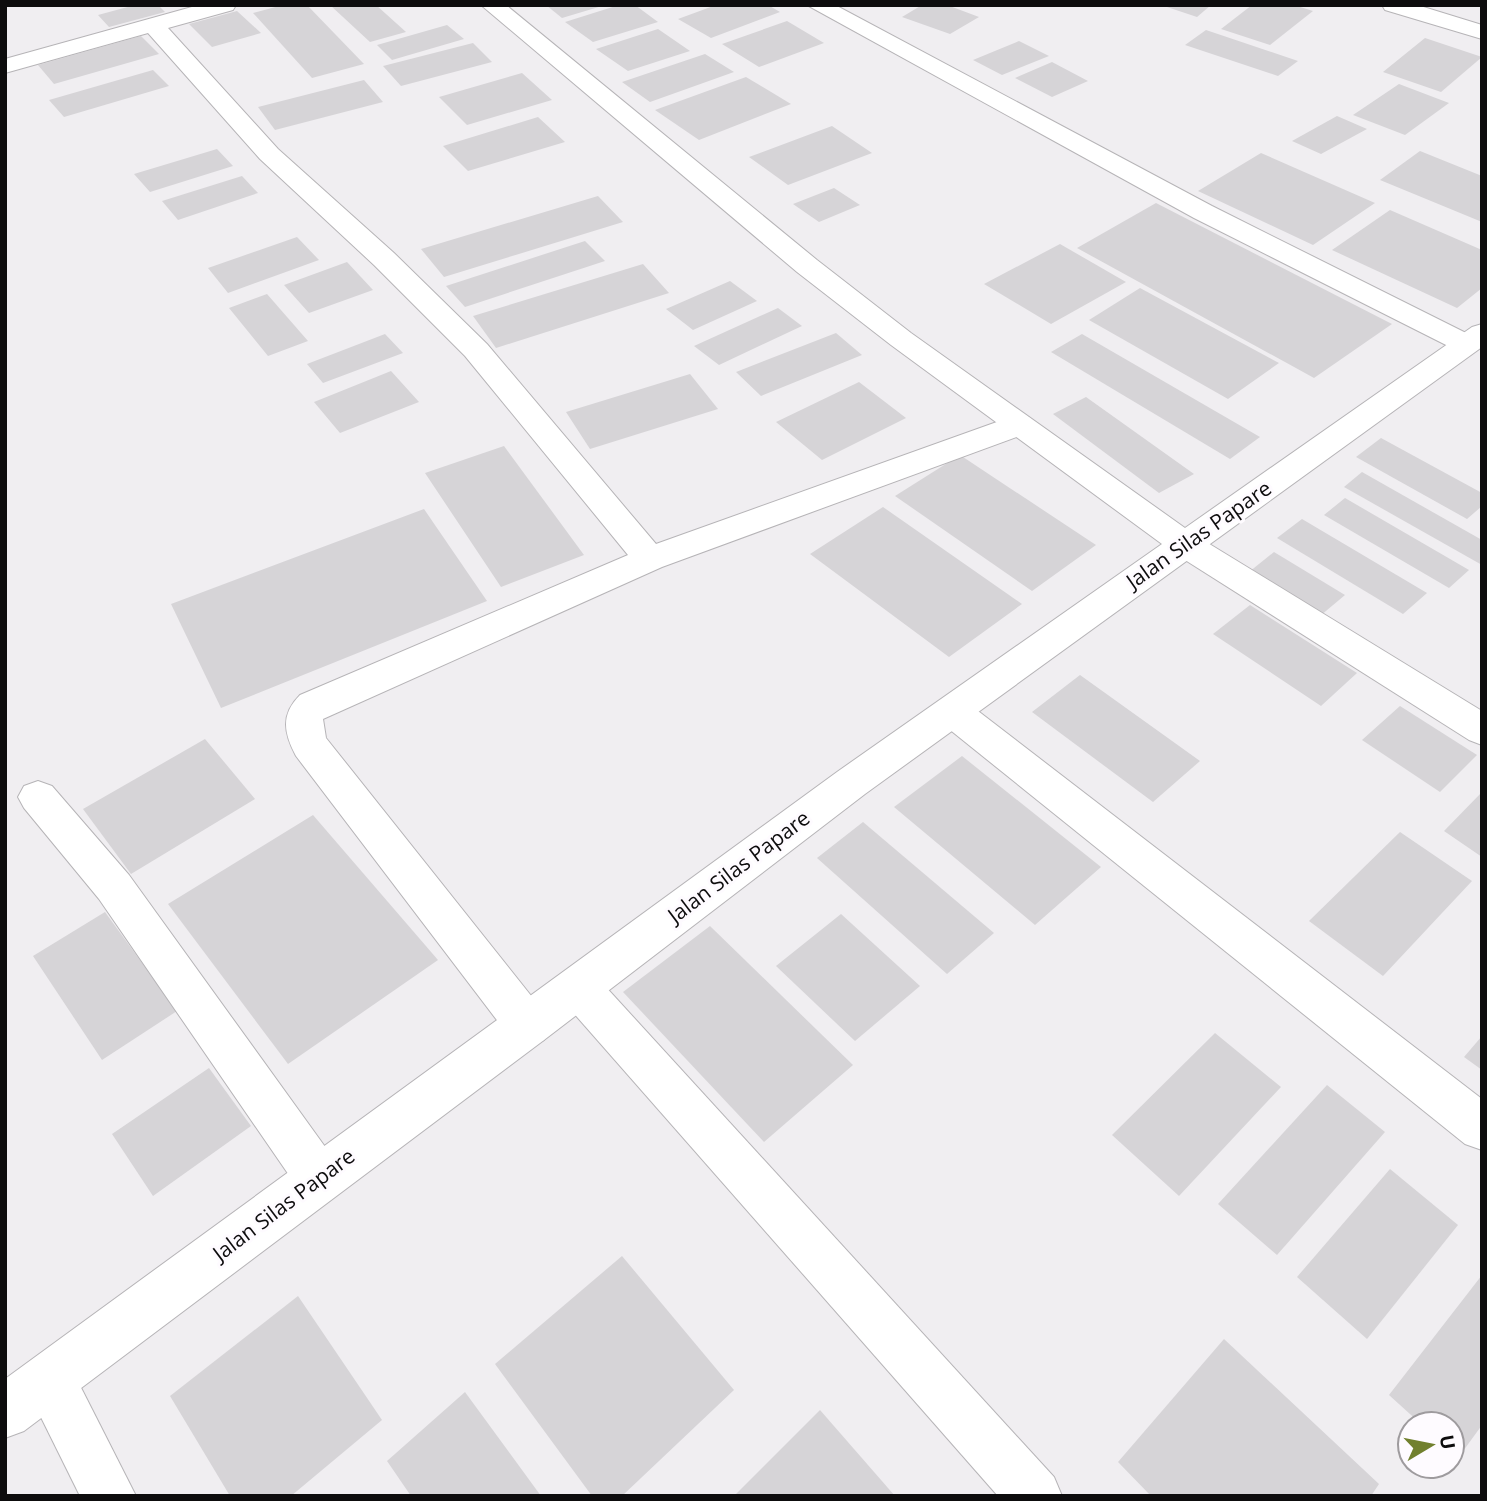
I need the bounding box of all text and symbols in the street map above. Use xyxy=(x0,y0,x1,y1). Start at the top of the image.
street label: Jalan Silas Papare xyxy=(1119,474,1277,596)
street label: Jalan Silas Papare xyxy=(660,804,815,930)
street label: Jalan Silas Papare xyxy=(205,1142,360,1268)
north arrow xyxy=(1396,1410,1466,1480)
text: U xyxy=(1434,1433,1462,1451)

